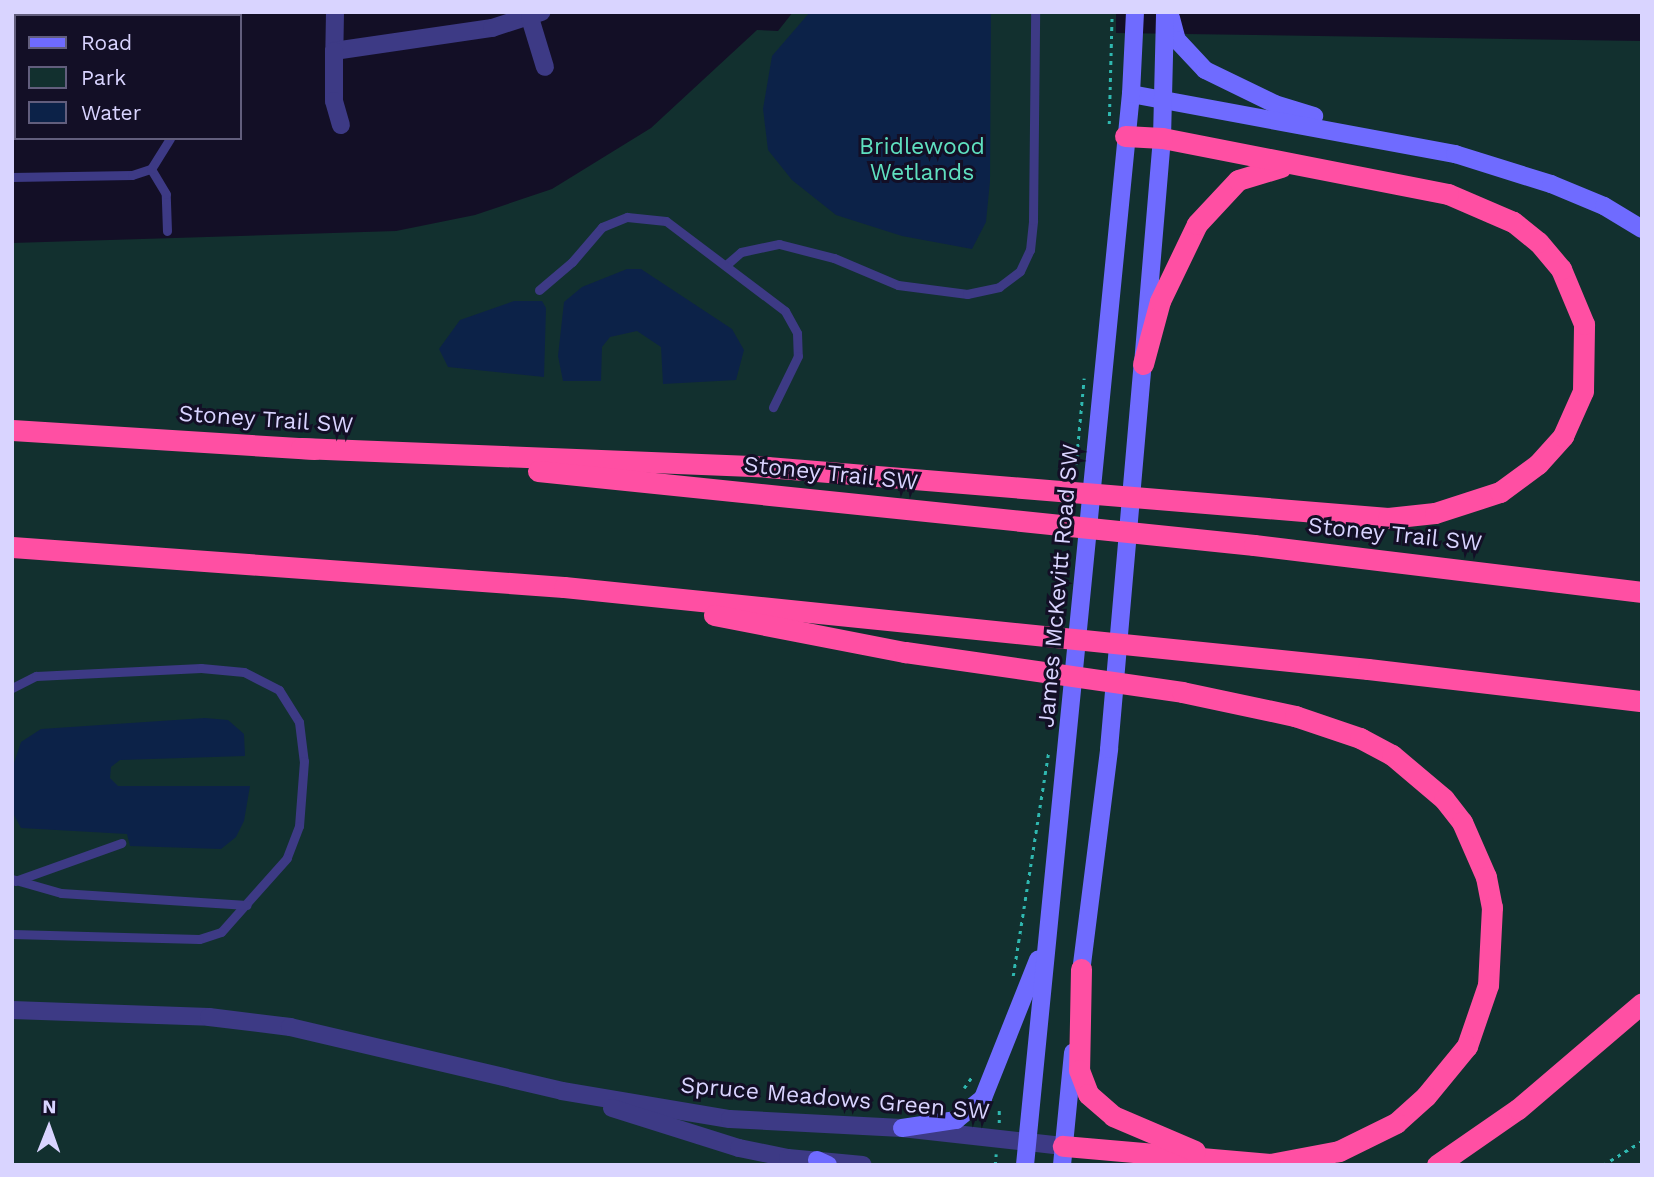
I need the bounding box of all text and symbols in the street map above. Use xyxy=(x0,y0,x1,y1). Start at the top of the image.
legend xyxy=(14,14,242,140)
text: Road xyxy=(81,30,132,55)
text: Park xyxy=(81,65,126,90)
text: Water xyxy=(81,100,141,125)
park label: Bridlewood Wetlands xyxy=(859,133,985,187)
street label: Stoney Trail SW xyxy=(177,400,355,440)
street label: James McKevitt Road SW xyxy=(1033,443,1085,729)
street label: Stoney Trail SW xyxy=(742,451,920,497)
street label: Stoney Trail SW xyxy=(1306,512,1484,558)
street label: Spruce Meadows Green SW xyxy=(679,1072,991,1126)
north arrow xyxy=(14,1093,84,1163)
text: N xyxy=(42,1095,57,1118)

